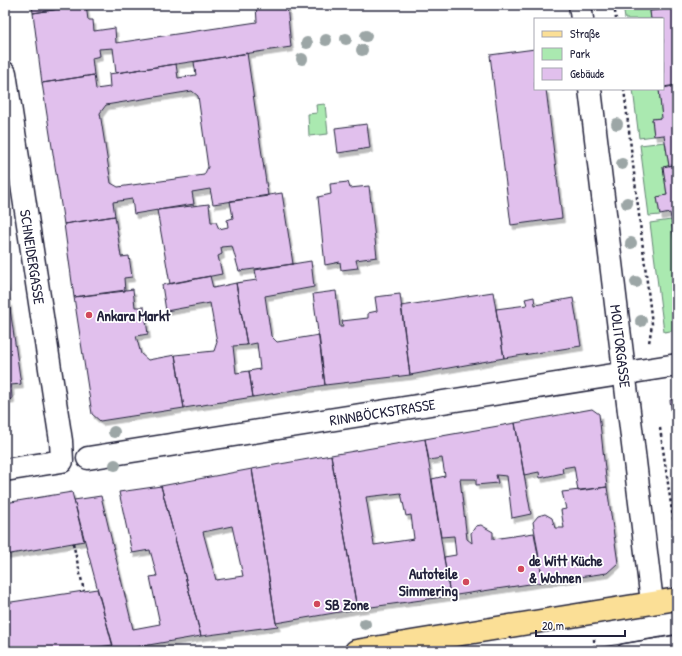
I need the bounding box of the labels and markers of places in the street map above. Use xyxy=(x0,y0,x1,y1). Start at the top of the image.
place label: Ankara Markt xyxy=(97,305,171,326)
marker: Ankara Markt xyxy=(84,310,94,320)
place label: de Witt Küche & Wohnen xyxy=(529,550,603,588)
place label: Autoteile Simmering xyxy=(399,563,458,602)
marker: de Witt Küche & Wohnen xyxy=(516,564,526,574)
marker: Autoteile Simmering xyxy=(461,577,471,587)
place label: SB Zone xyxy=(325,594,369,615)
marker: SB Zone xyxy=(312,599,322,609)

